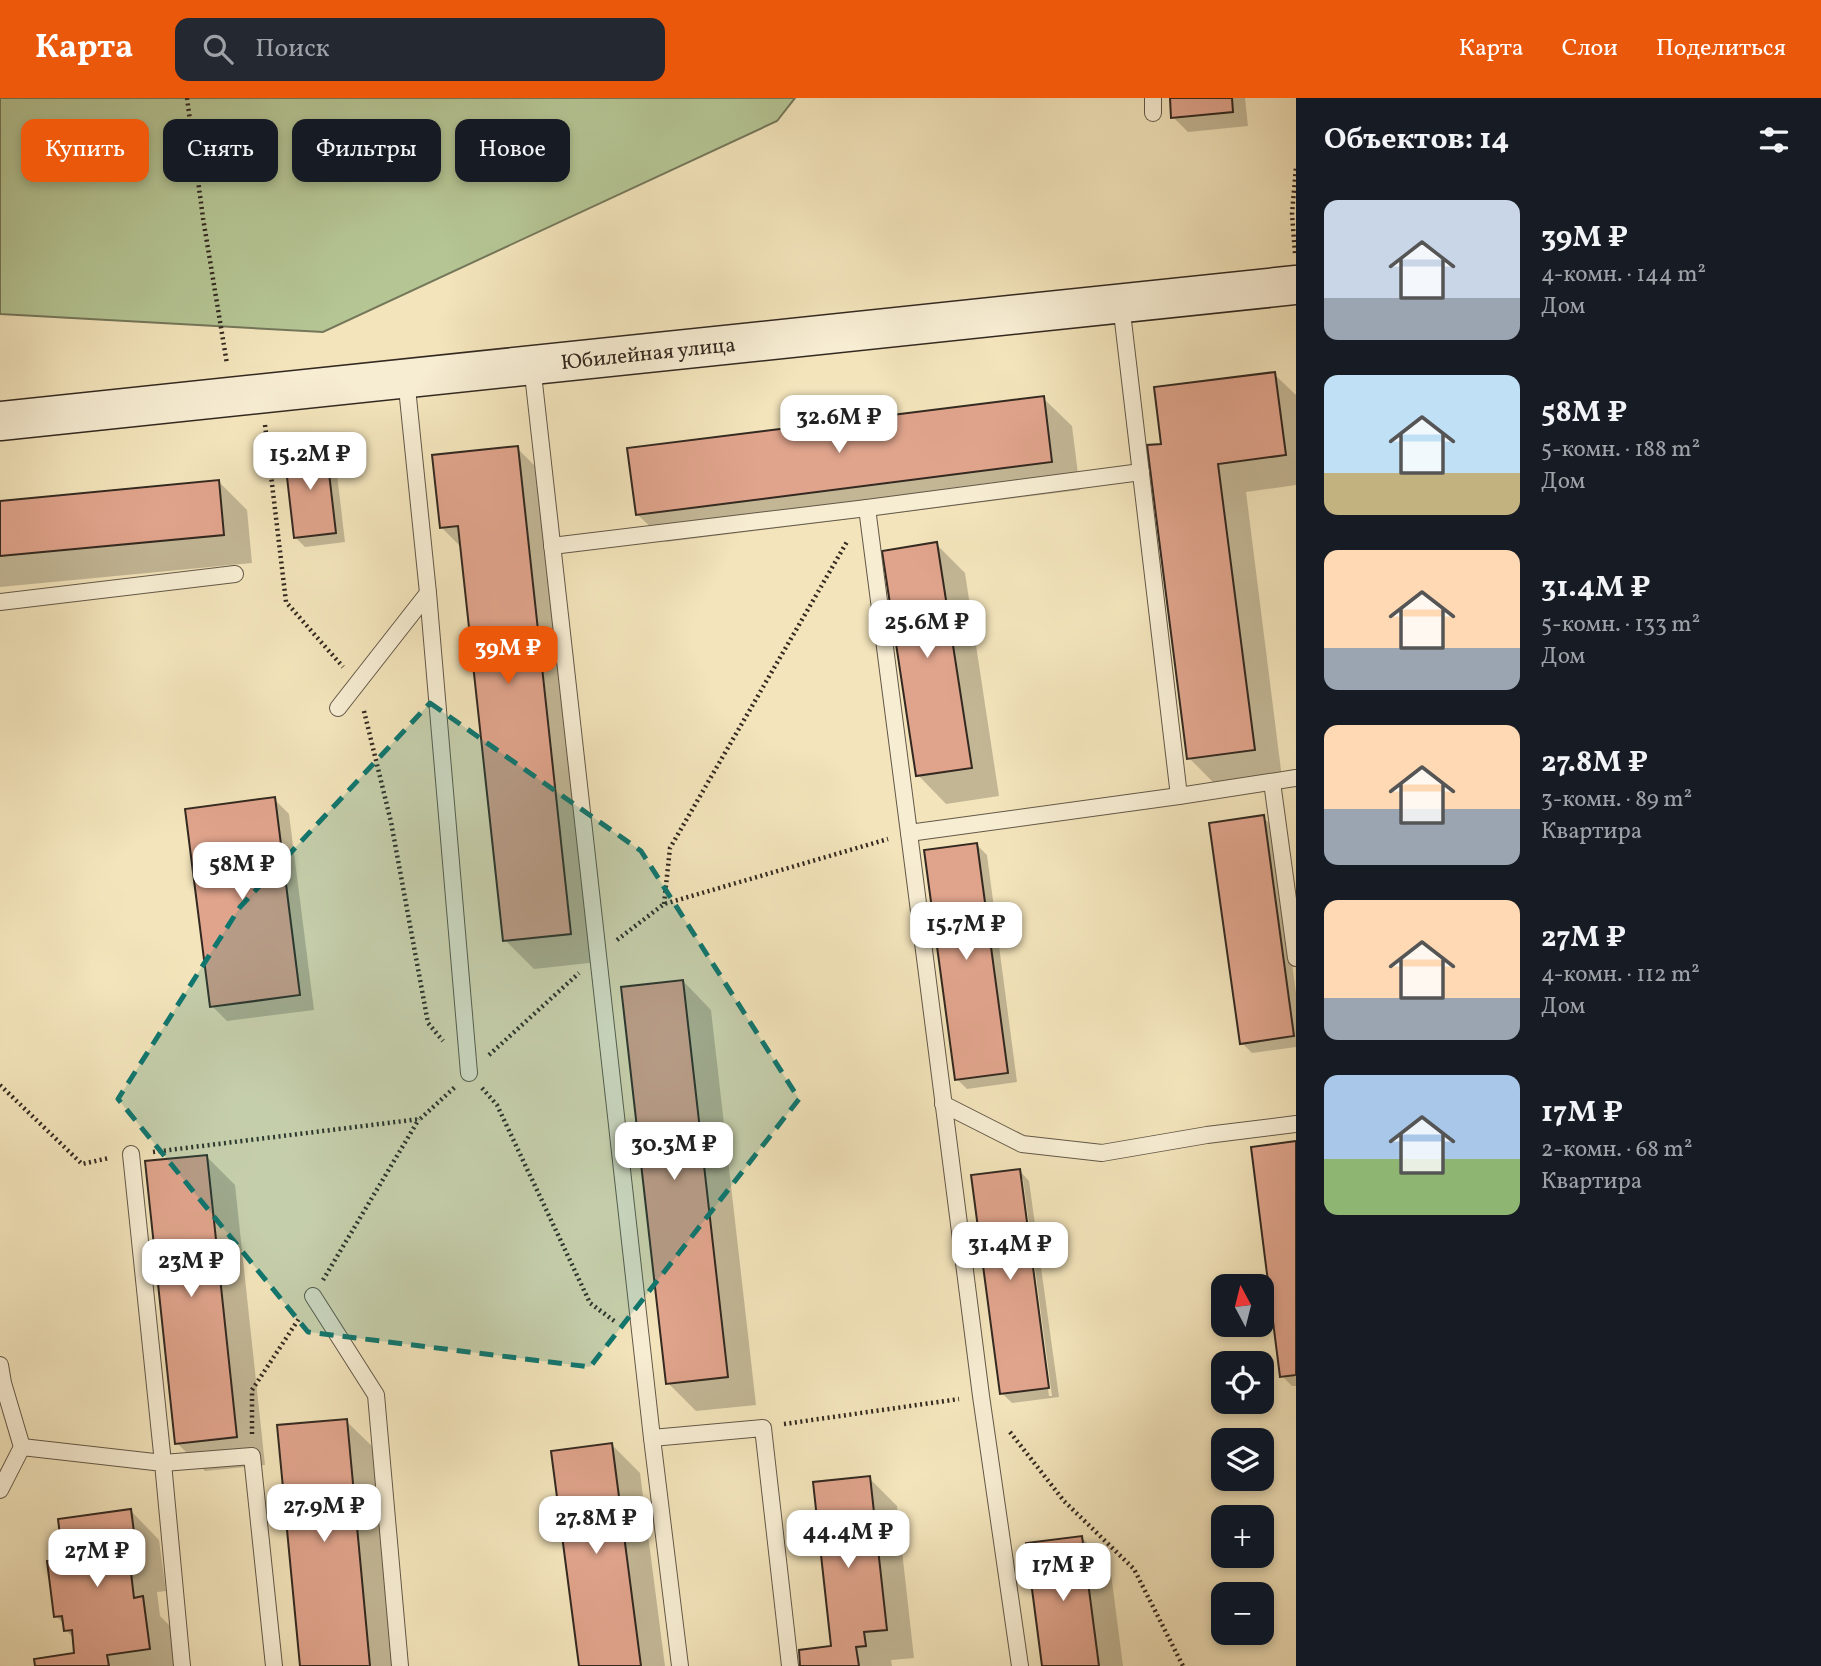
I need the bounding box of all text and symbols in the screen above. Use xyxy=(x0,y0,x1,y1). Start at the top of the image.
search box xyxy=(175,18,665,81)
text: Карта xyxy=(35,26,133,72)
icon: search xyxy=(199,30,237,68)
text: Поиск xyxy=(255,31,330,67)
text: Карта xyxy=(1459,32,1524,66)
text: Слои xyxy=(1562,32,1618,66)
text: Поделиться xyxy=(1656,32,1786,66)
chip: Купить xyxy=(21,119,149,182)
chip: Снять xyxy=(163,119,278,182)
chip: Фильтры xyxy=(292,119,441,182)
chip: Новое xyxy=(455,119,570,182)
text: Объектов: 14 xyxy=(1324,119,1509,161)
icon: filters xyxy=(1755,121,1793,159)
text: 39M ₽ xyxy=(1541,217,1628,259)
icon: home xyxy=(1380,228,1464,312)
text: 4-комн. · 144 m² xyxy=(1541,259,1706,291)
text: Дом xyxy=(1541,291,1585,323)
street label: Юбилейная улица xyxy=(559,331,737,378)
text: 58M ₽ xyxy=(1541,392,1627,434)
pin: 32.6M ₽ xyxy=(774,396,904,455)
text: 32.6M ₽ xyxy=(796,402,882,434)
icon: home xyxy=(1380,403,1464,487)
pin: 15.2M ₽ xyxy=(245,432,375,492)
text: 5-комн. · 188 m² xyxy=(1541,434,1700,466)
text: 15.2M ₽ xyxy=(269,439,351,471)
text: Дом xyxy=(1541,466,1585,498)
text: 31.4M ₽ xyxy=(1541,567,1651,609)
icon: home xyxy=(1380,578,1464,662)
pin: 25.6M ₽ xyxy=(862,601,992,660)
text: 25.6M ₽ xyxy=(885,607,969,639)
text: 5-комн. · 133 m² xyxy=(1541,609,1700,641)
pin: 39M ₽ xyxy=(459,626,557,686)
text: 39M ₽ xyxy=(475,633,541,665)
text: Дом xyxy=(1541,641,1585,673)
text: 27.8M ₽ xyxy=(1541,742,1648,784)
icon: home xyxy=(1380,753,1464,837)
text: 3-комн. · 89 m² xyxy=(1541,784,1692,816)
text: Квартира xyxy=(1541,816,1642,848)
pin: 58M ₽ xyxy=(193,842,291,902)
text: 58M ₽ xyxy=(209,849,275,881)
pin: 15.7M ₽ xyxy=(901,902,1031,962)
text: 15.7M ₽ xyxy=(926,909,1006,941)
text: 27M ₽ xyxy=(1541,917,1626,959)
icon: home xyxy=(1380,928,1464,1012)
text: 4-комн. · 112 m² xyxy=(1541,959,1700,991)
text: Дом xyxy=(1541,991,1585,1023)
text: 17M ₽ xyxy=(1541,1092,1623,1134)
icon: home xyxy=(1380,1103,1464,1187)
pin: 30.3M ₽ xyxy=(609,1122,739,1182)
text: 30.3M ₽ xyxy=(631,1129,717,1161)
text: 2-комн. · 68 m² xyxy=(1541,1134,1692,1166)
text: Квартира xyxy=(1541,1166,1642,1198)
pin: 31.4M ₽ xyxy=(945,1222,1075,1282)
text: 31.4M ₽ xyxy=(968,1229,1052,1261)
pin: 23M ₽ xyxy=(142,1240,240,1299)
text: 23M ₽ xyxy=(158,1246,224,1278)
north arrow xyxy=(1211,1274,1274,1337)
map controls xyxy=(1211,1274,1274,1645)
button: locate xyxy=(1211,1351,1274,1414)
button: layers xyxy=(1211,1428,1274,1491)
pin: 27.9M ₽ xyxy=(259,1484,389,1544)
text: 27.9M ₽ xyxy=(283,1491,365,1523)
pin: 27.8M ₽ xyxy=(531,1496,661,1556)
text: 27.8M ₽ xyxy=(555,1503,637,1535)
button: + xyxy=(1211,1505,1274,1568)
pin: 44.4M ₽ xyxy=(783,1510,913,1570)
text: 44.4M ₽ xyxy=(803,1517,893,1549)
pin: 27M ₽ xyxy=(48,1530,146,1589)
text: 27M ₽ xyxy=(64,1536,130,1568)
pin: 17M ₽ xyxy=(1014,1544,1112,1603)
text: 17M ₽ xyxy=(1032,1550,1094,1582)
button: − xyxy=(1211,1582,1274,1645)

